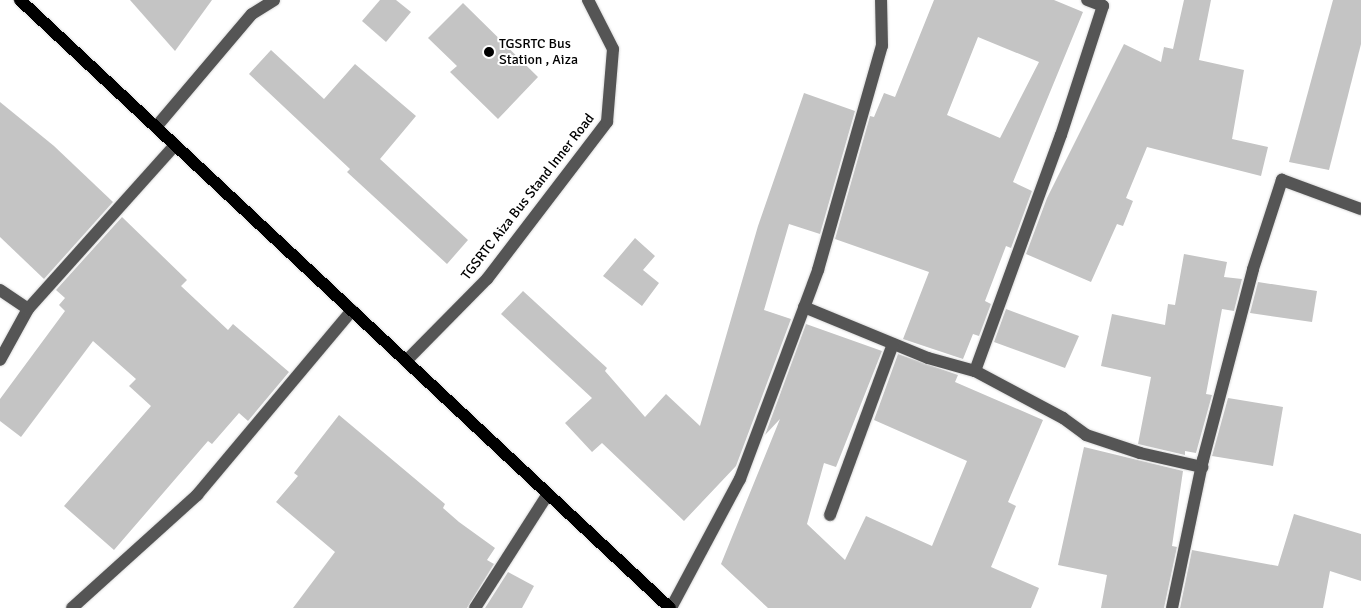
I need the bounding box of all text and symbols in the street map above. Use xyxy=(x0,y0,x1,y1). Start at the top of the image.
place label: TGSRTC Bus Station , Aiza xyxy=(499,36,578,68)
marker: TGSRTC Bus Station , Aiza xyxy=(483,46,495,58)
street label: TGSRTC Aiza Bus Stand Inner Road xyxy=(458,111,598,283)

